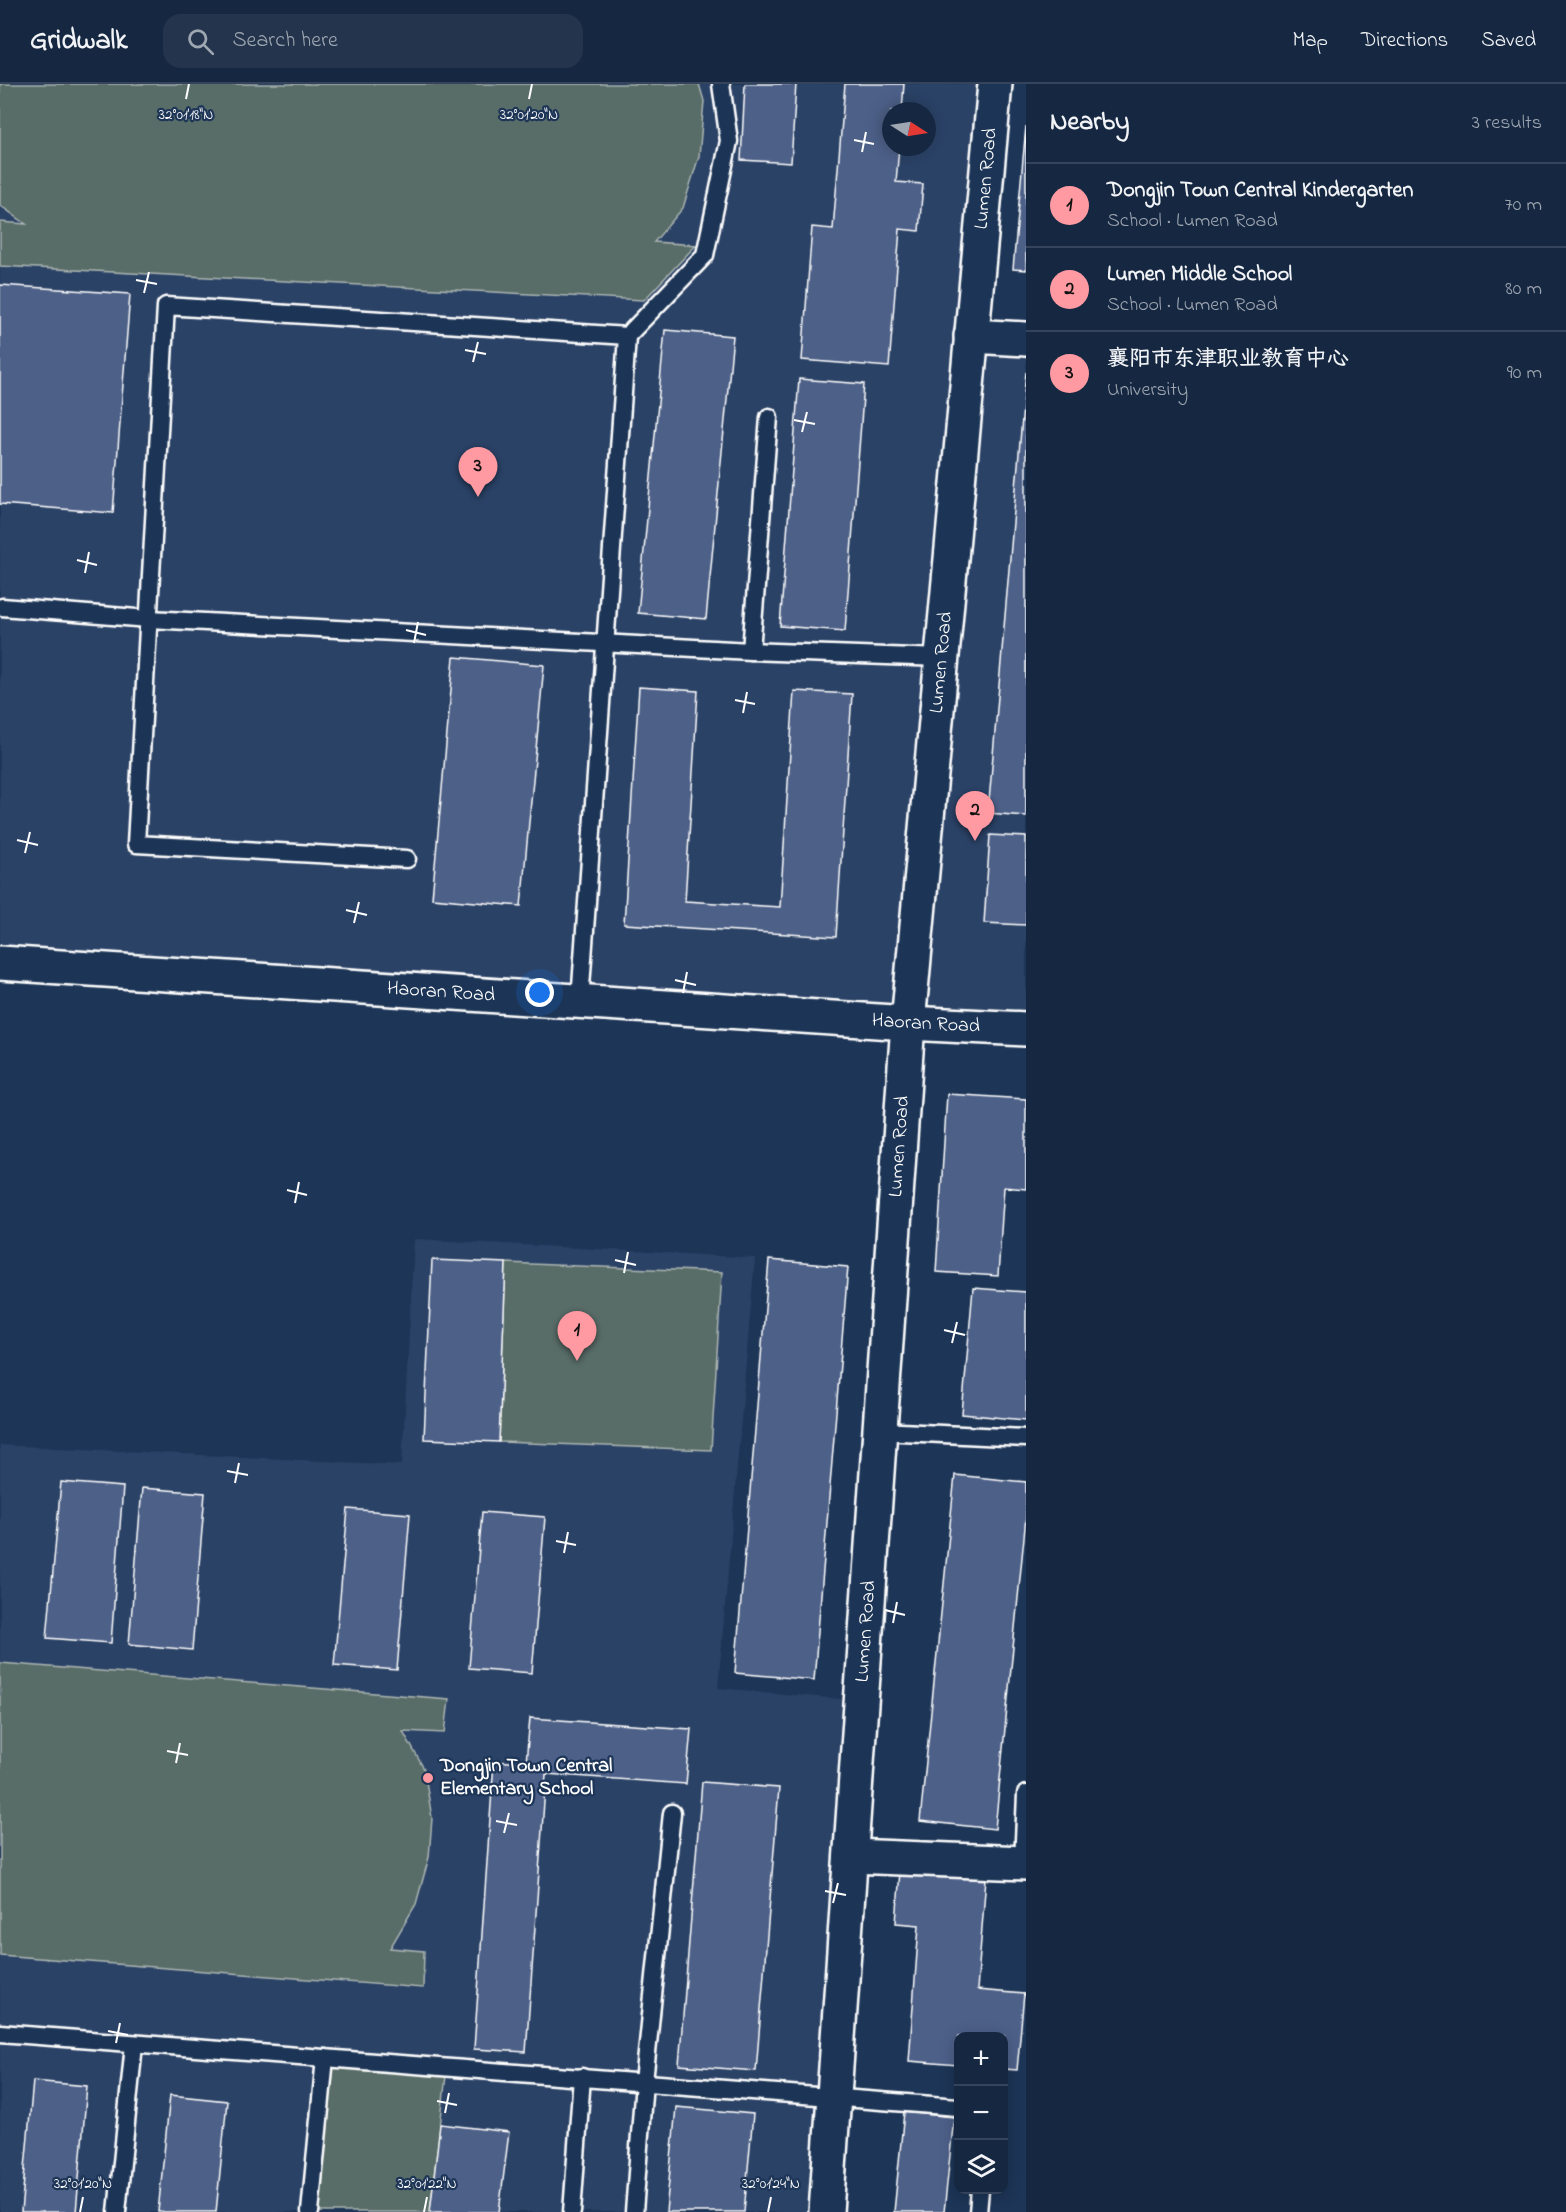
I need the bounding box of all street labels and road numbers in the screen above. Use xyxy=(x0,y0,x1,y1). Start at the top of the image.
street label: Lumen Road xyxy=(967,127,1005,231)
street label: Lumen Road xyxy=(922,611,961,715)
street label: Haoran Road xyxy=(386,974,496,1010)
street label: Haoran Road xyxy=(871,1006,981,1041)
street label: Lumen Road xyxy=(882,1095,917,1198)
street label: Lumen Road xyxy=(848,1580,884,1683)

